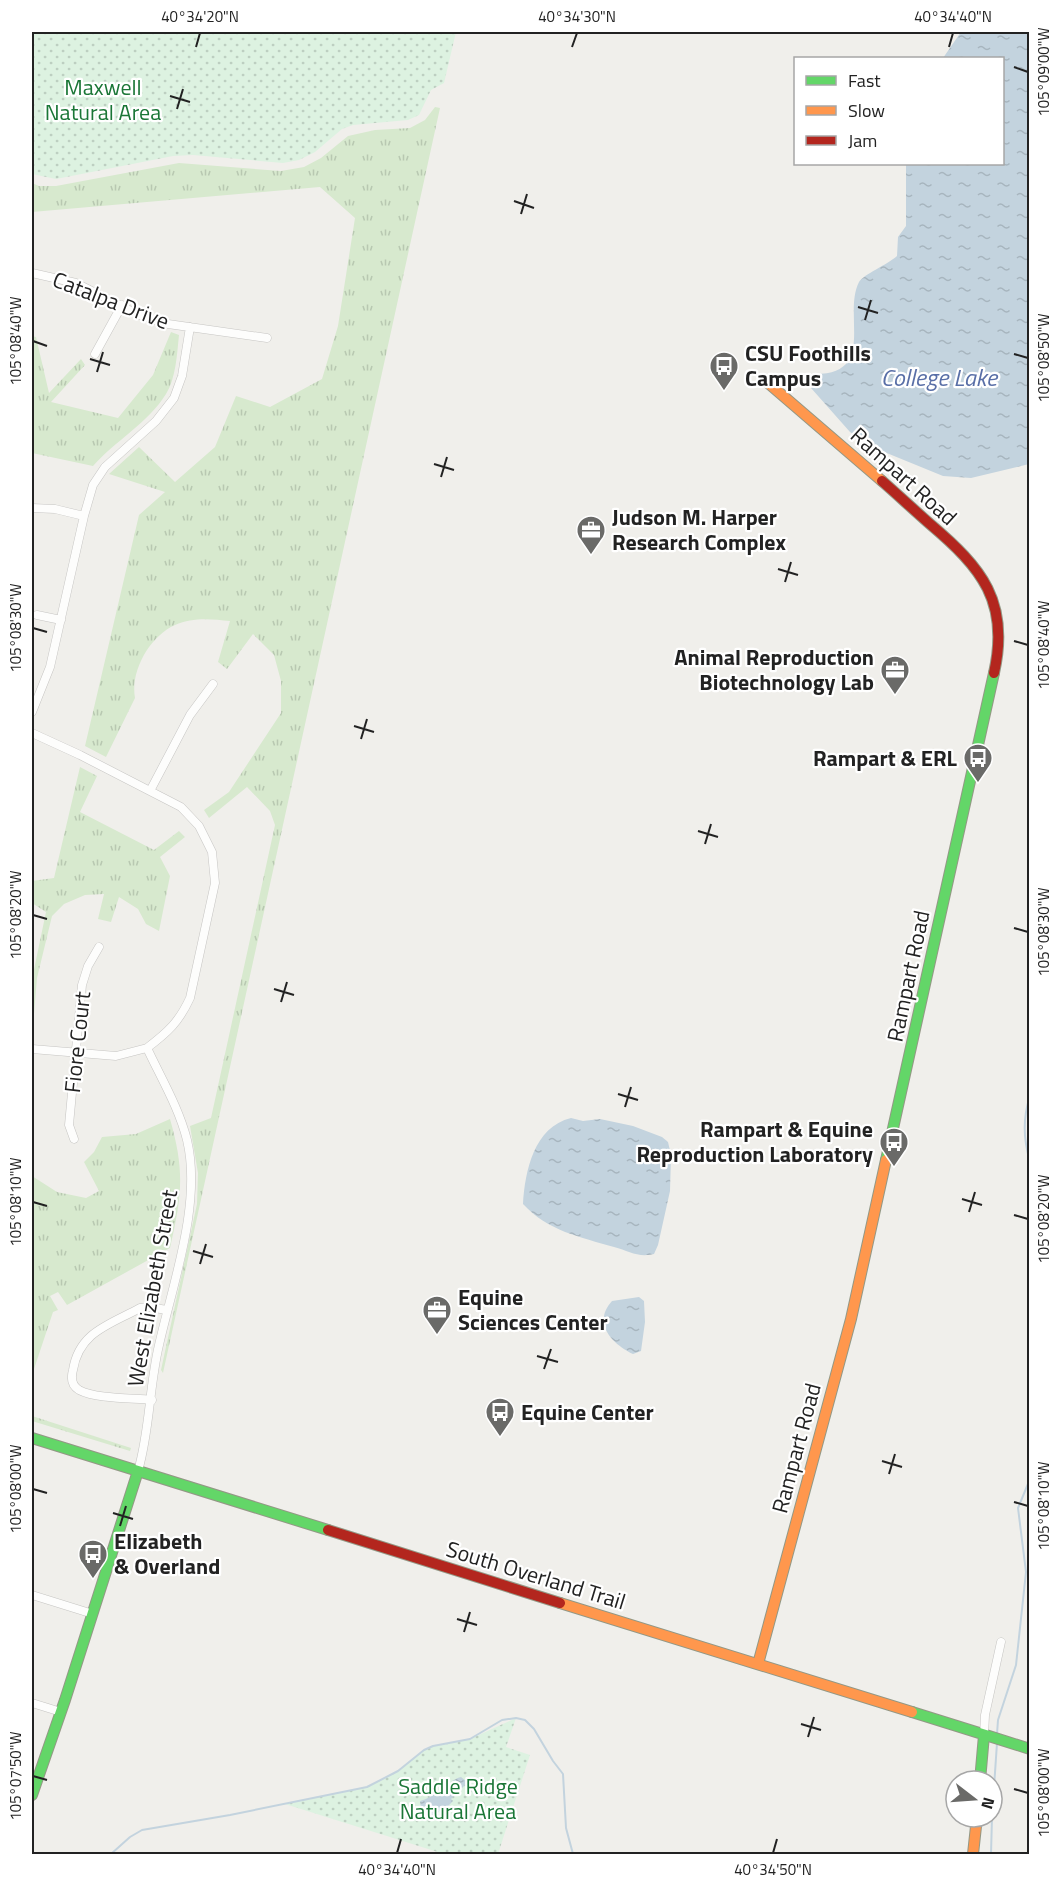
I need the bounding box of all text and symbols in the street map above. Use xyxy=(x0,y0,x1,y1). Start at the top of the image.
text: 40°34'20"N xyxy=(161,5,239,28)
text: 40°34'30"N xyxy=(538,5,616,28)
text: 40°34'40"N xyxy=(914,5,992,28)
text: 105°09'00"W xyxy=(1032,27,1055,117)
legend xyxy=(794,57,1004,165)
text: Fast xyxy=(848,67,881,94)
park label: Maxwell Natural Area xyxy=(45,70,161,129)
text: Slow xyxy=(848,97,885,124)
text: Jam xyxy=(848,127,877,154)
street label: Catalpa Drive xyxy=(48,262,174,338)
text: 105°08'40"W xyxy=(4,296,27,386)
text: 105°08'50"W xyxy=(1032,313,1055,403)
place label: CSU Foothills Campus xyxy=(745,336,871,395)
bus stop icon: CSU Foothills Campus xyxy=(708,350,740,392)
water label: College Lake xyxy=(881,359,999,395)
street label: Rampart Road xyxy=(843,419,965,533)
place label: Judson M. Harper Research Complex xyxy=(612,500,787,559)
office icon: Judson M. Harper Research Complex xyxy=(575,514,607,556)
text: 105°08'30"W xyxy=(4,583,27,673)
text: 105°08'40"W xyxy=(1032,600,1055,690)
place label: Animal Reproduction Biotechnology Lab xyxy=(674,640,874,699)
office icon: Animal Reproduction Biotechnology Lab xyxy=(879,654,911,696)
place label: Rampart & ERL xyxy=(813,741,958,775)
bus stop icon: Rampart & ERL xyxy=(962,742,994,784)
text: 105°08'20"W xyxy=(4,870,27,960)
text: 105°08'30"W xyxy=(1032,887,1055,977)
street label: Rampart Road xyxy=(878,907,938,1045)
street label: Fiore Court xyxy=(55,989,99,1094)
place label: Rampart & Equine Reproduction Laboratory xyxy=(636,1112,873,1171)
bus stop icon: Rampart & Equine Reproduction Laboratory xyxy=(878,1126,910,1168)
text: 105°08'10"W xyxy=(4,1157,27,1247)
text: 105°08'20"W xyxy=(1032,1174,1055,1264)
street label: West Elizabeth Street xyxy=(118,1186,186,1389)
place label: Equine Sciences Center xyxy=(458,1280,608,1339)
office icon: Equine Sciences Center xyxy=(421,1294,453,1336)
street label: Rampart Road xyxy=(762,1379,830,1517)
place label: Equine Center xyxy=(521,1395,654,1429)
bus stop icon: Equine Center xyxy=(484,1396,516,1438)
text: 105°08'00"W xyxy=(4,1444,27,1534)
text: 105°08'10"W xyxy=(1032,1461,1055,1551)
place label: Elizabeth & Overland xyxy=(114,1524,220,1583)
street label: South Overland Trail xyxy=(442,1532,630,1618)
bus stop icon: Elizabeth & Overland xyxy=(77,1538,109,1580)
text: 105°07'50"W xyxy=(4,1731,27,1821)
text: 105°08'00"W xyxy=(1032,1748,1055,1838)
park label: Saddle Ridge Natural Area xyxy=(398,1769,518,1828)
north arrow xyxy=(944,1769,1004,1829)
text: N xyxy=(975,1795,1001,1812)
text: 40°34'40"N xyxy=(358,1858,436,1881)
text: 40°34'50"N xyxy=(734,1858,812,1881)

